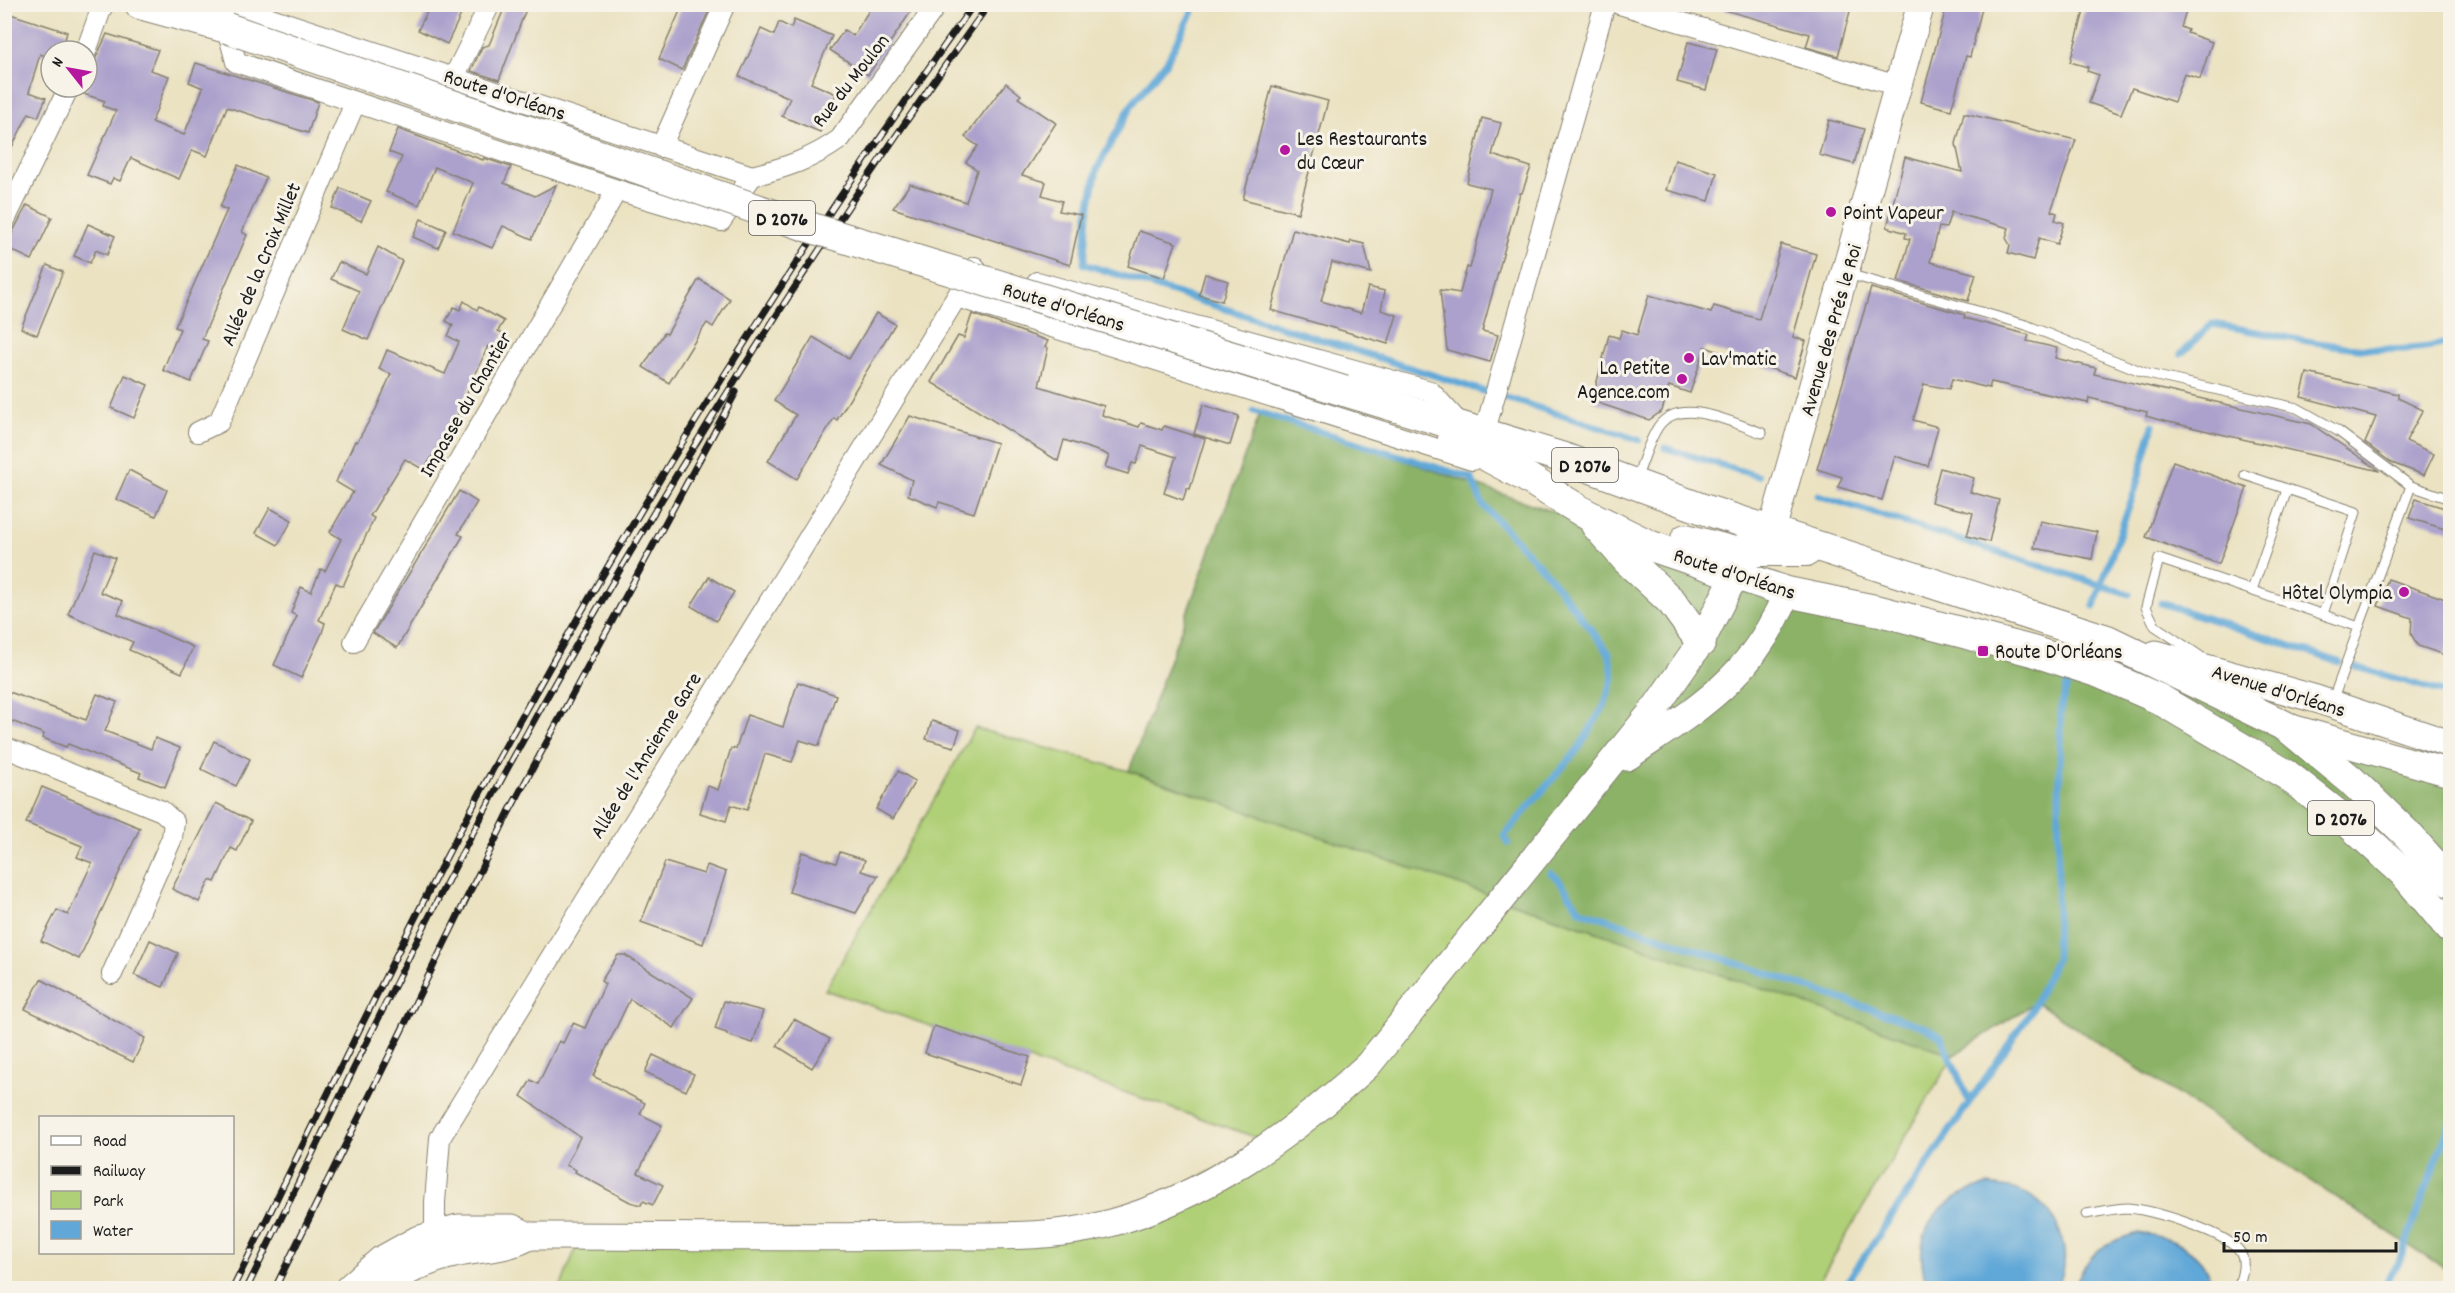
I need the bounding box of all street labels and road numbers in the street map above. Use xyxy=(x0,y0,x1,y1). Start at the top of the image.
street label: Rue du Moulon xyxy=(806,29,899,135)
street label: Route d'Orléans xyxy=(439,63,569,131)
street label: Allée de la Croix Millet xyxy=(215,178,311,352)
road number: D 2076 xyxy=(749,201,815,235)
street label: Avenue des Prés le Roi xyxy=(1794,241,1872,420)
street label: Route d'Orléans xyxy=(998,276,1128,342)
street label: Impasse du Chantier xyxy=(414,327,522,484)
road number: D 2076 xyxy=(1552,448,1618,482)
street label: Route d'Orléans xyxy=(1669,542,1799,610)
street label: Avenue d'Orléans xyxy=(2207,658,2349,727)
street label: Allée de l'Ancienne Gare xyxy=(584,668,711,846)
road number: D 2076 xyxy=(2308,801,2374,835)

